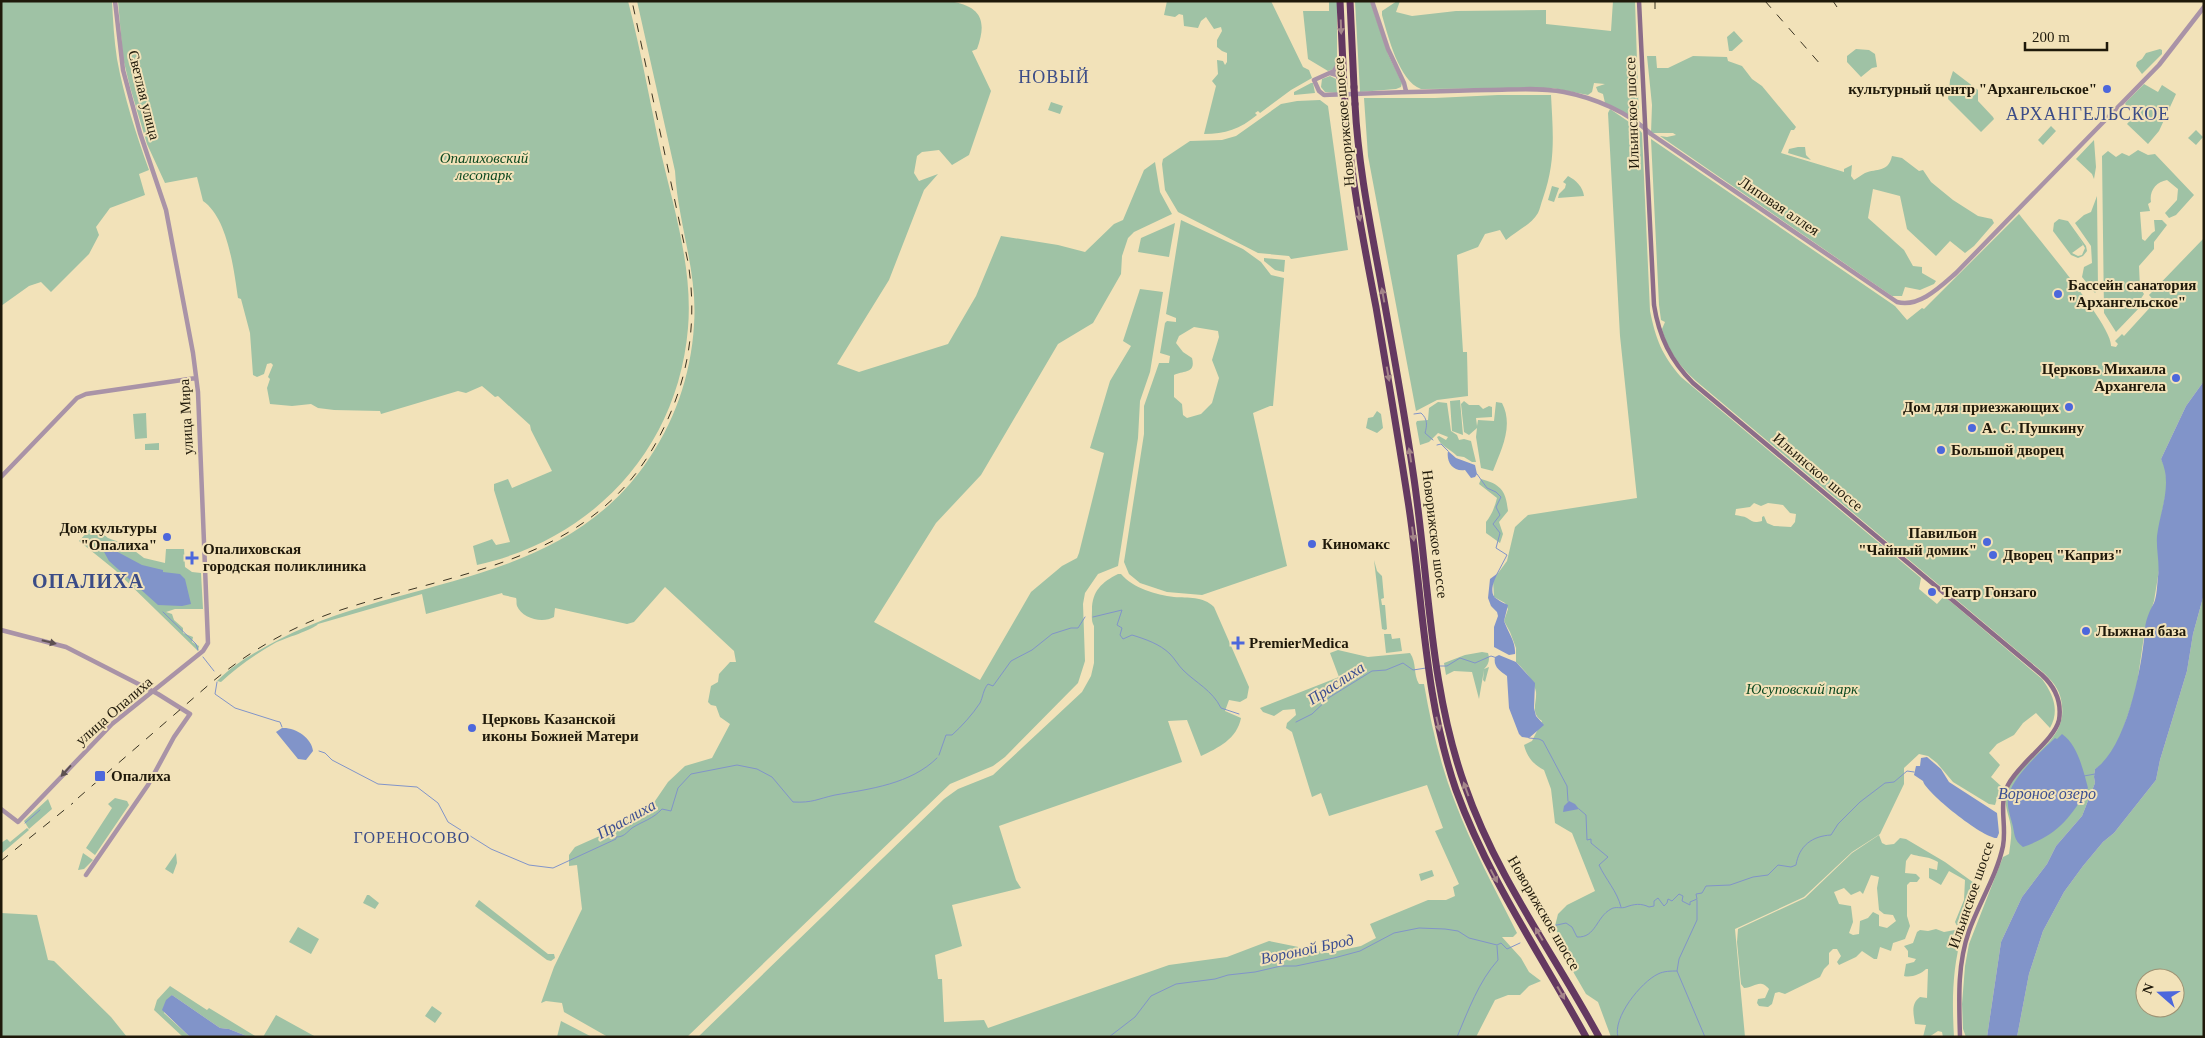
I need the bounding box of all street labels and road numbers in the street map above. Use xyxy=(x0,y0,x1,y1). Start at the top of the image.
street label: Светлая улица xyxy=(125,49,163,142)
street label: Ильинское шоссе xyxy=(1622,56,1642,169)
street label: Новорижское шоссе xyxy=(1330,57,1358,187)
street label: Липовая аллея xyxy=(1736,173,1822,239)
street label: улица Мира xyxy=(176,378,196,456)
street label: Ильинское шоссе xyxy=(1770,430,1866,514)
street label: Новорижское шоссе xyxy=(1419,469,1451,599)
street label: улица Опалиха xyxy=(73,673,156,749)
street label: Ильинское шоссе xyxy=(1945,839,1997,951)
street label: Новорижское шоссе xyxy=(1505,853,1583,973)

